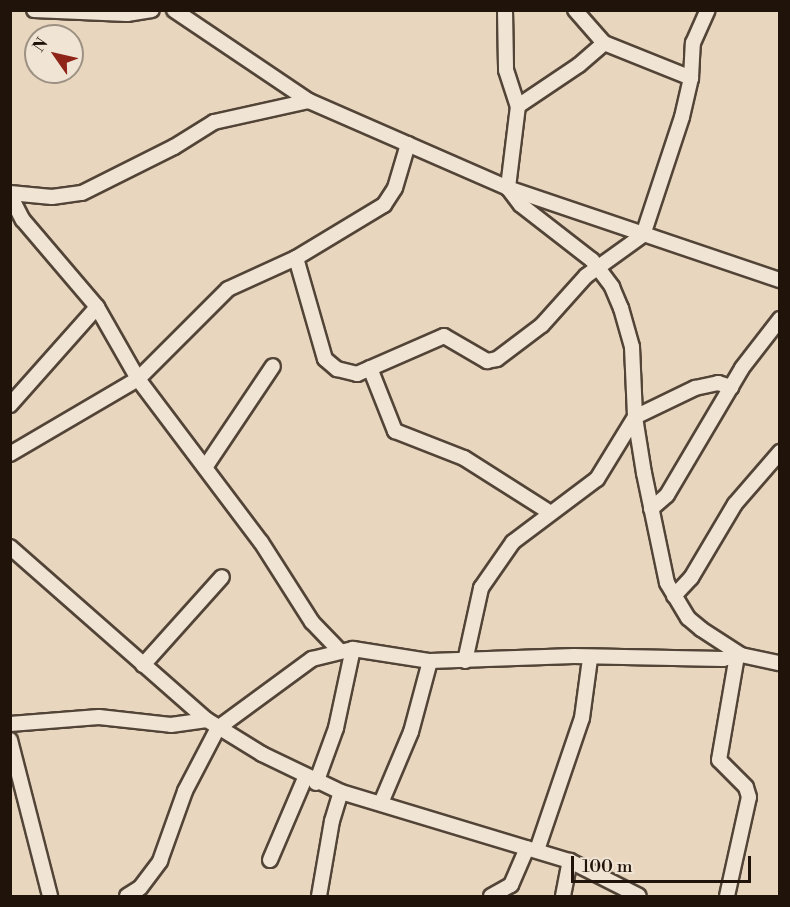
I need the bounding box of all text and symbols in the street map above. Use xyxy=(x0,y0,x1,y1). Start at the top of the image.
north arrow xyxy=(24,24,84,84)
text: N xyxy=(29,34,53,56)
scale bar xyxy=(574,844,754,882)
text: 100 m xyxy=(582,855,633,878)

